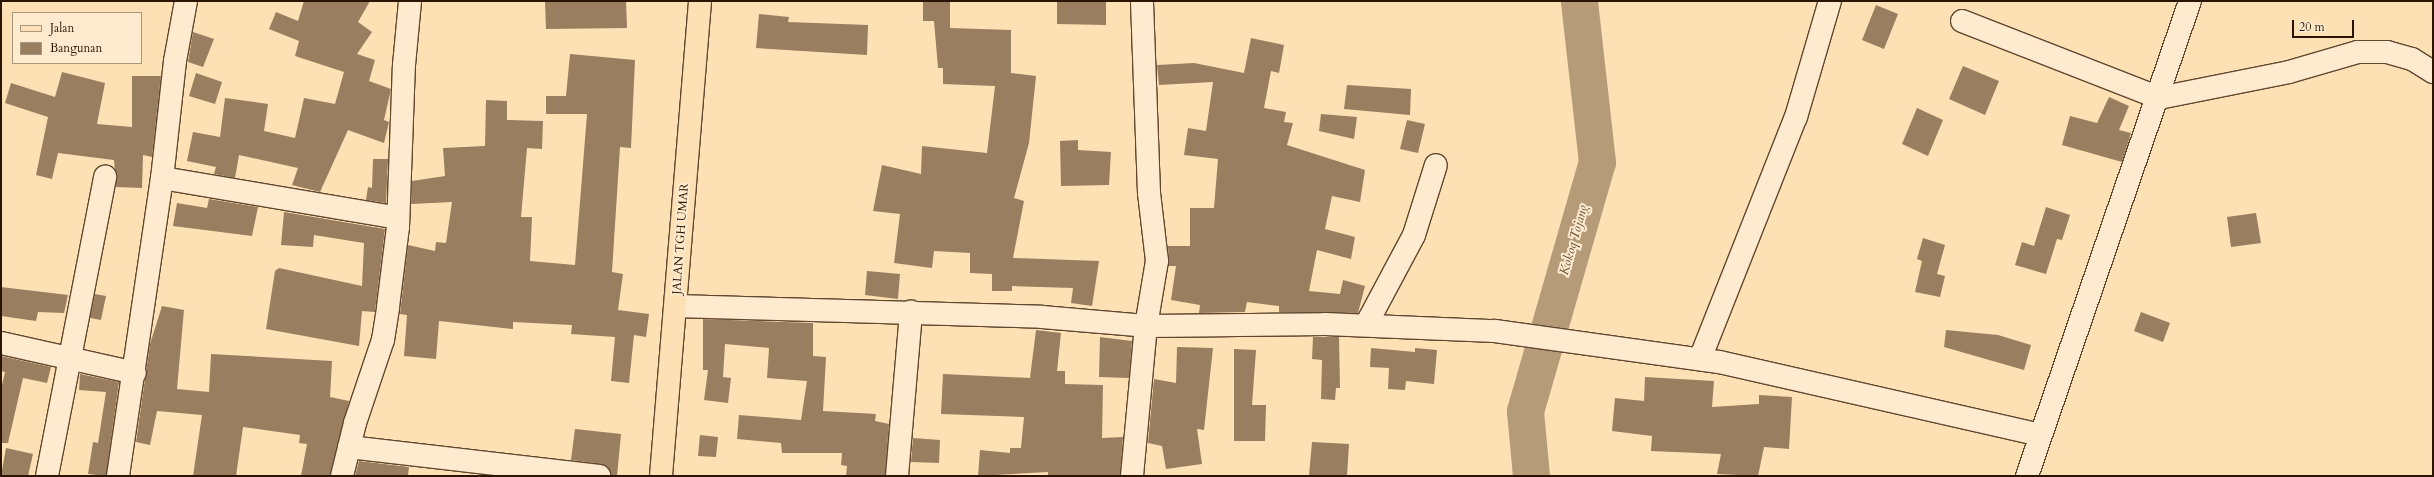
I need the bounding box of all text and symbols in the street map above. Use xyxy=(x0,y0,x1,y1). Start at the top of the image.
legend xyxy=(12,12,142,64)
scale bar xyxy=(2294,12,2356,38)
text: 20 m xyxy=(2299,19,2325,35)
text: Jalan xyxy=(50,20,74,36)
text: Bangunan xyxy=(50,40,102,56)
street label: JALAN TGH UMAR xyxy=(670,183,692,295)
water label: Kokoq Tojang xyxy=(1557,203,1591,277)

